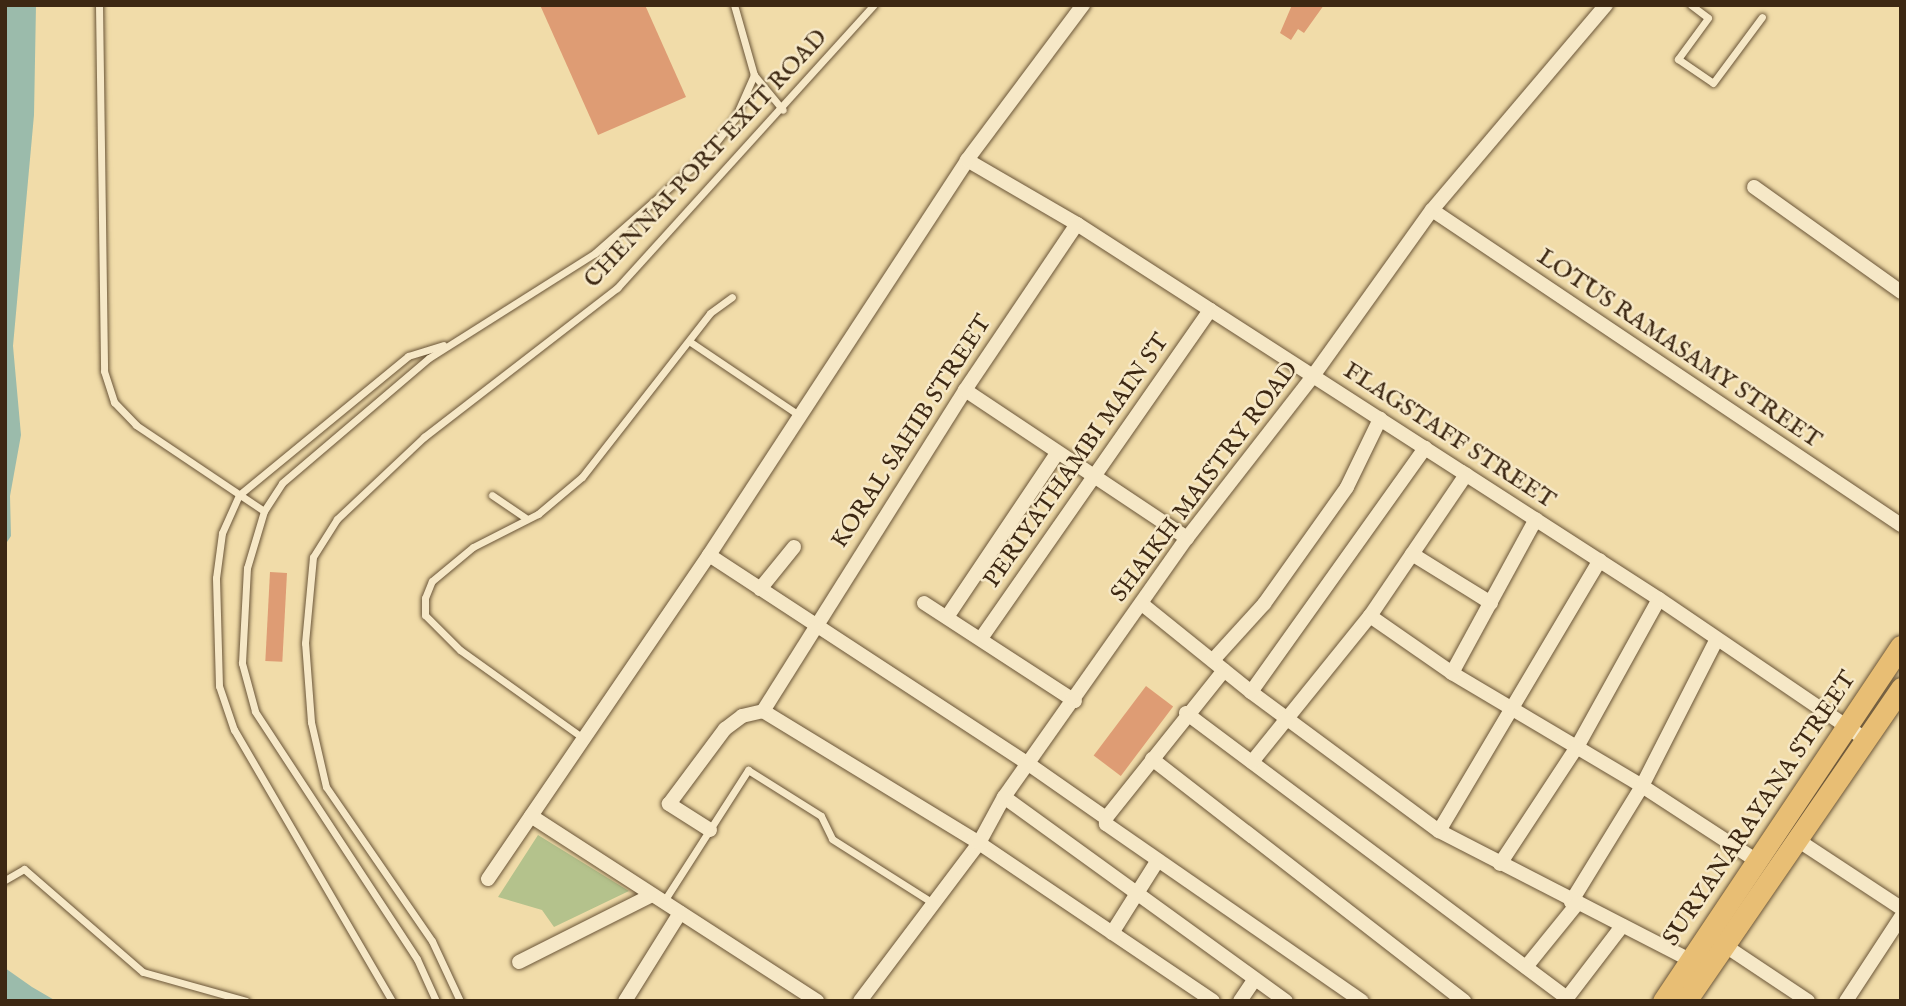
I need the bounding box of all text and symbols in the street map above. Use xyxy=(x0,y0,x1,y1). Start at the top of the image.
street label: CHENNAI PORT EXIT ROAD xyxy=(579,24,833,294)
street label: LOTUS RAMASAMY STREET xyxy=(1531,243,1827,455)
street label: KORAL SAHIB STREET xyxy=(826,310,998,554)
street label: PERIYATHAMBI MAIN ST xyxy=(978,328,1176,594)
street label: SHAIKH MAISTRY ROAD xyxy=(1105,356,1305,608)
street label: FLAGSTAFF STREET xyxy=(1338,357,1560,515)
street label: SURYANARAYANA STREET xyxy=(1657,666,1863,952)

